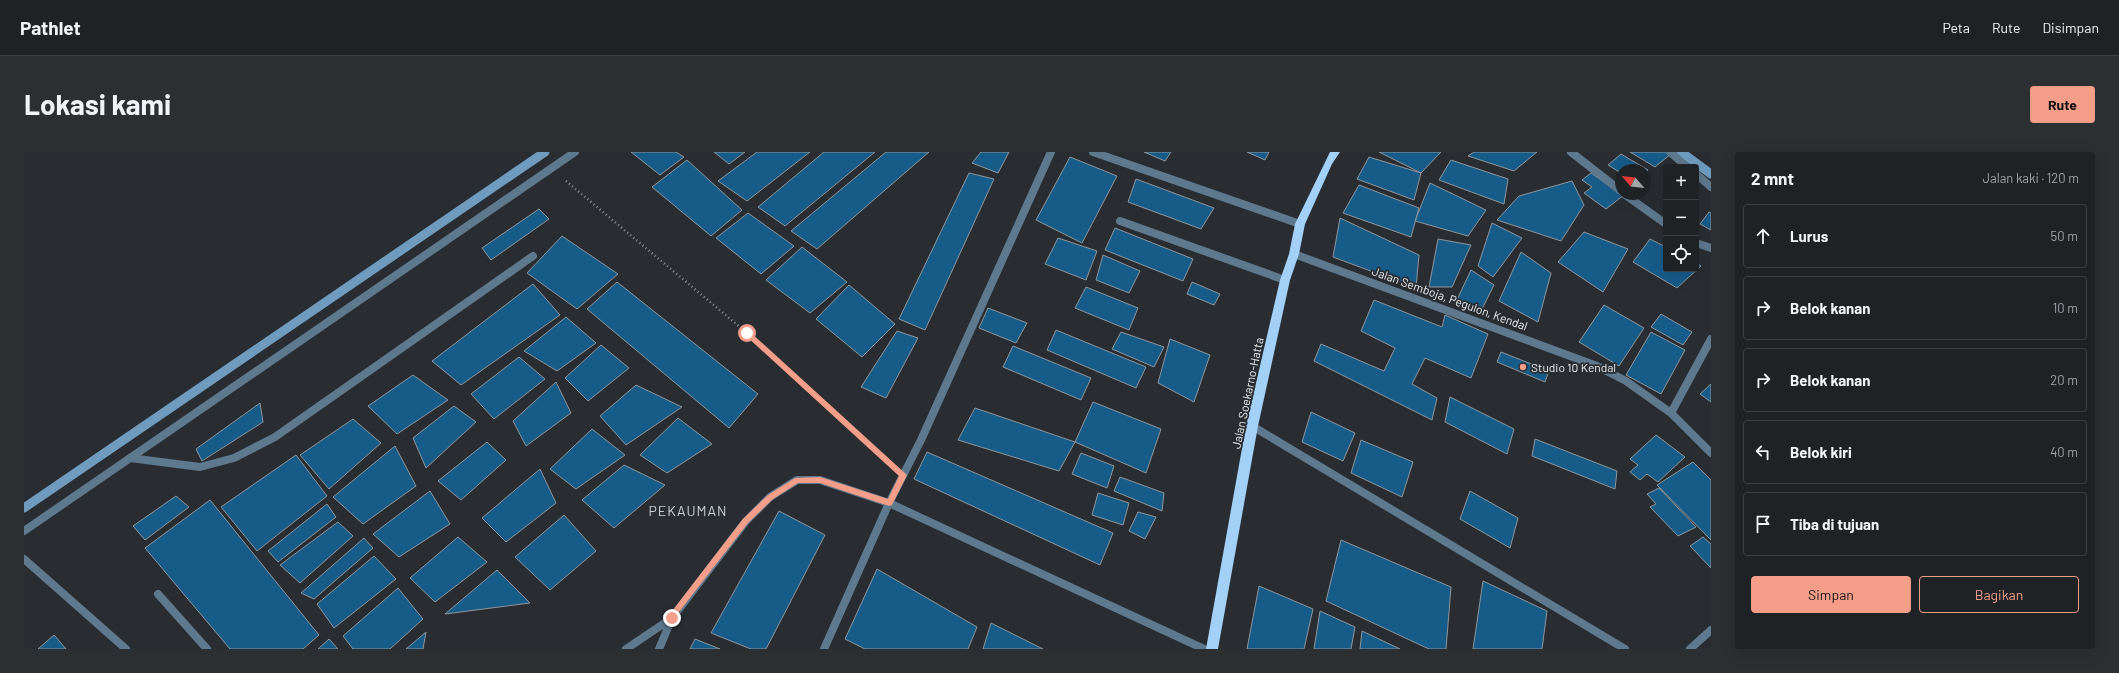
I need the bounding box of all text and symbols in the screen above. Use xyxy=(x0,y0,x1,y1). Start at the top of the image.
text: Pathlet xyxy=(20,16,81,39)
text: Peta xyxy=(1942,19,1970,36)
text: Rute xyxy=(1992,19,2020,36)
text: Disimpan xyxy=(2042,19,2099,36)
button: Rute xyxy=(2030,86,2095,123)
text: Lokasi kami xyxy=(24,87,171,121)
north arrow xyxy=(1615,164,1651,200)
map controls xyxy=(1663,164,1699,272)
button: + xyxy=(1663,164,1699,200)
text: 2 mnt xyxy=(1751,168,1794,188)
text: Jalan kaki · 120 m xyxy=(1983,170,2079,186)
button: − xyxy=(1663,200,1699,236)
icon: ahead xyxy=(1752,225,1774,247)
text: Lurus xyxy=(1790,227,1828,245)
text: 50 m xyxy=(2051,228,2078,244)
button: locate xyxy=(1663,236,1699,272)
street label: Jalan Semboja, Pegulon, Kendal xyxy=(1370,263,1530,333)
icon: right xyxy=(1752,297,1774,319)
text: Belok kanan xyxy=(1790,299,1870,317)
text: 10 m xyxy=(2053,300,2078,316)
route start xyxy=(738,324,756,342)
street label: Jalan Soekarno-Hatta xyxy=(1228,336,1266,450)
place label: Studio 10 Kendal xyxy=(1531,360,1616,374)
marker: Studio 10 Kendal xyxy=(1518,362,1528,372)
icon: right xyxy=(1752,369,1774,391)
text: Belok kanan xyxy=(1790,371,1870,389)
text: 20 m xyxy=(2050,372,2078,388)
icon: left xyxy=(1752,441,1774,463)
text: Belok kiri xyxy=(1790,443,1852,461)
text: 40 m xyxy=(2050,444,2078,460)
district label: PEKAUMAN xyxy=(648,502,728,519)
icon: arrive xyxy=(1752,513,1774,535)
text: Tiba di tujuan xyxy=(1790,515,1879,533)
button: Simpan xyxy=(1751,576,1911,613)
button: Bagikan xyxy=(1919,576,2079,613)
route end xyxy=(663,609,681,627)

